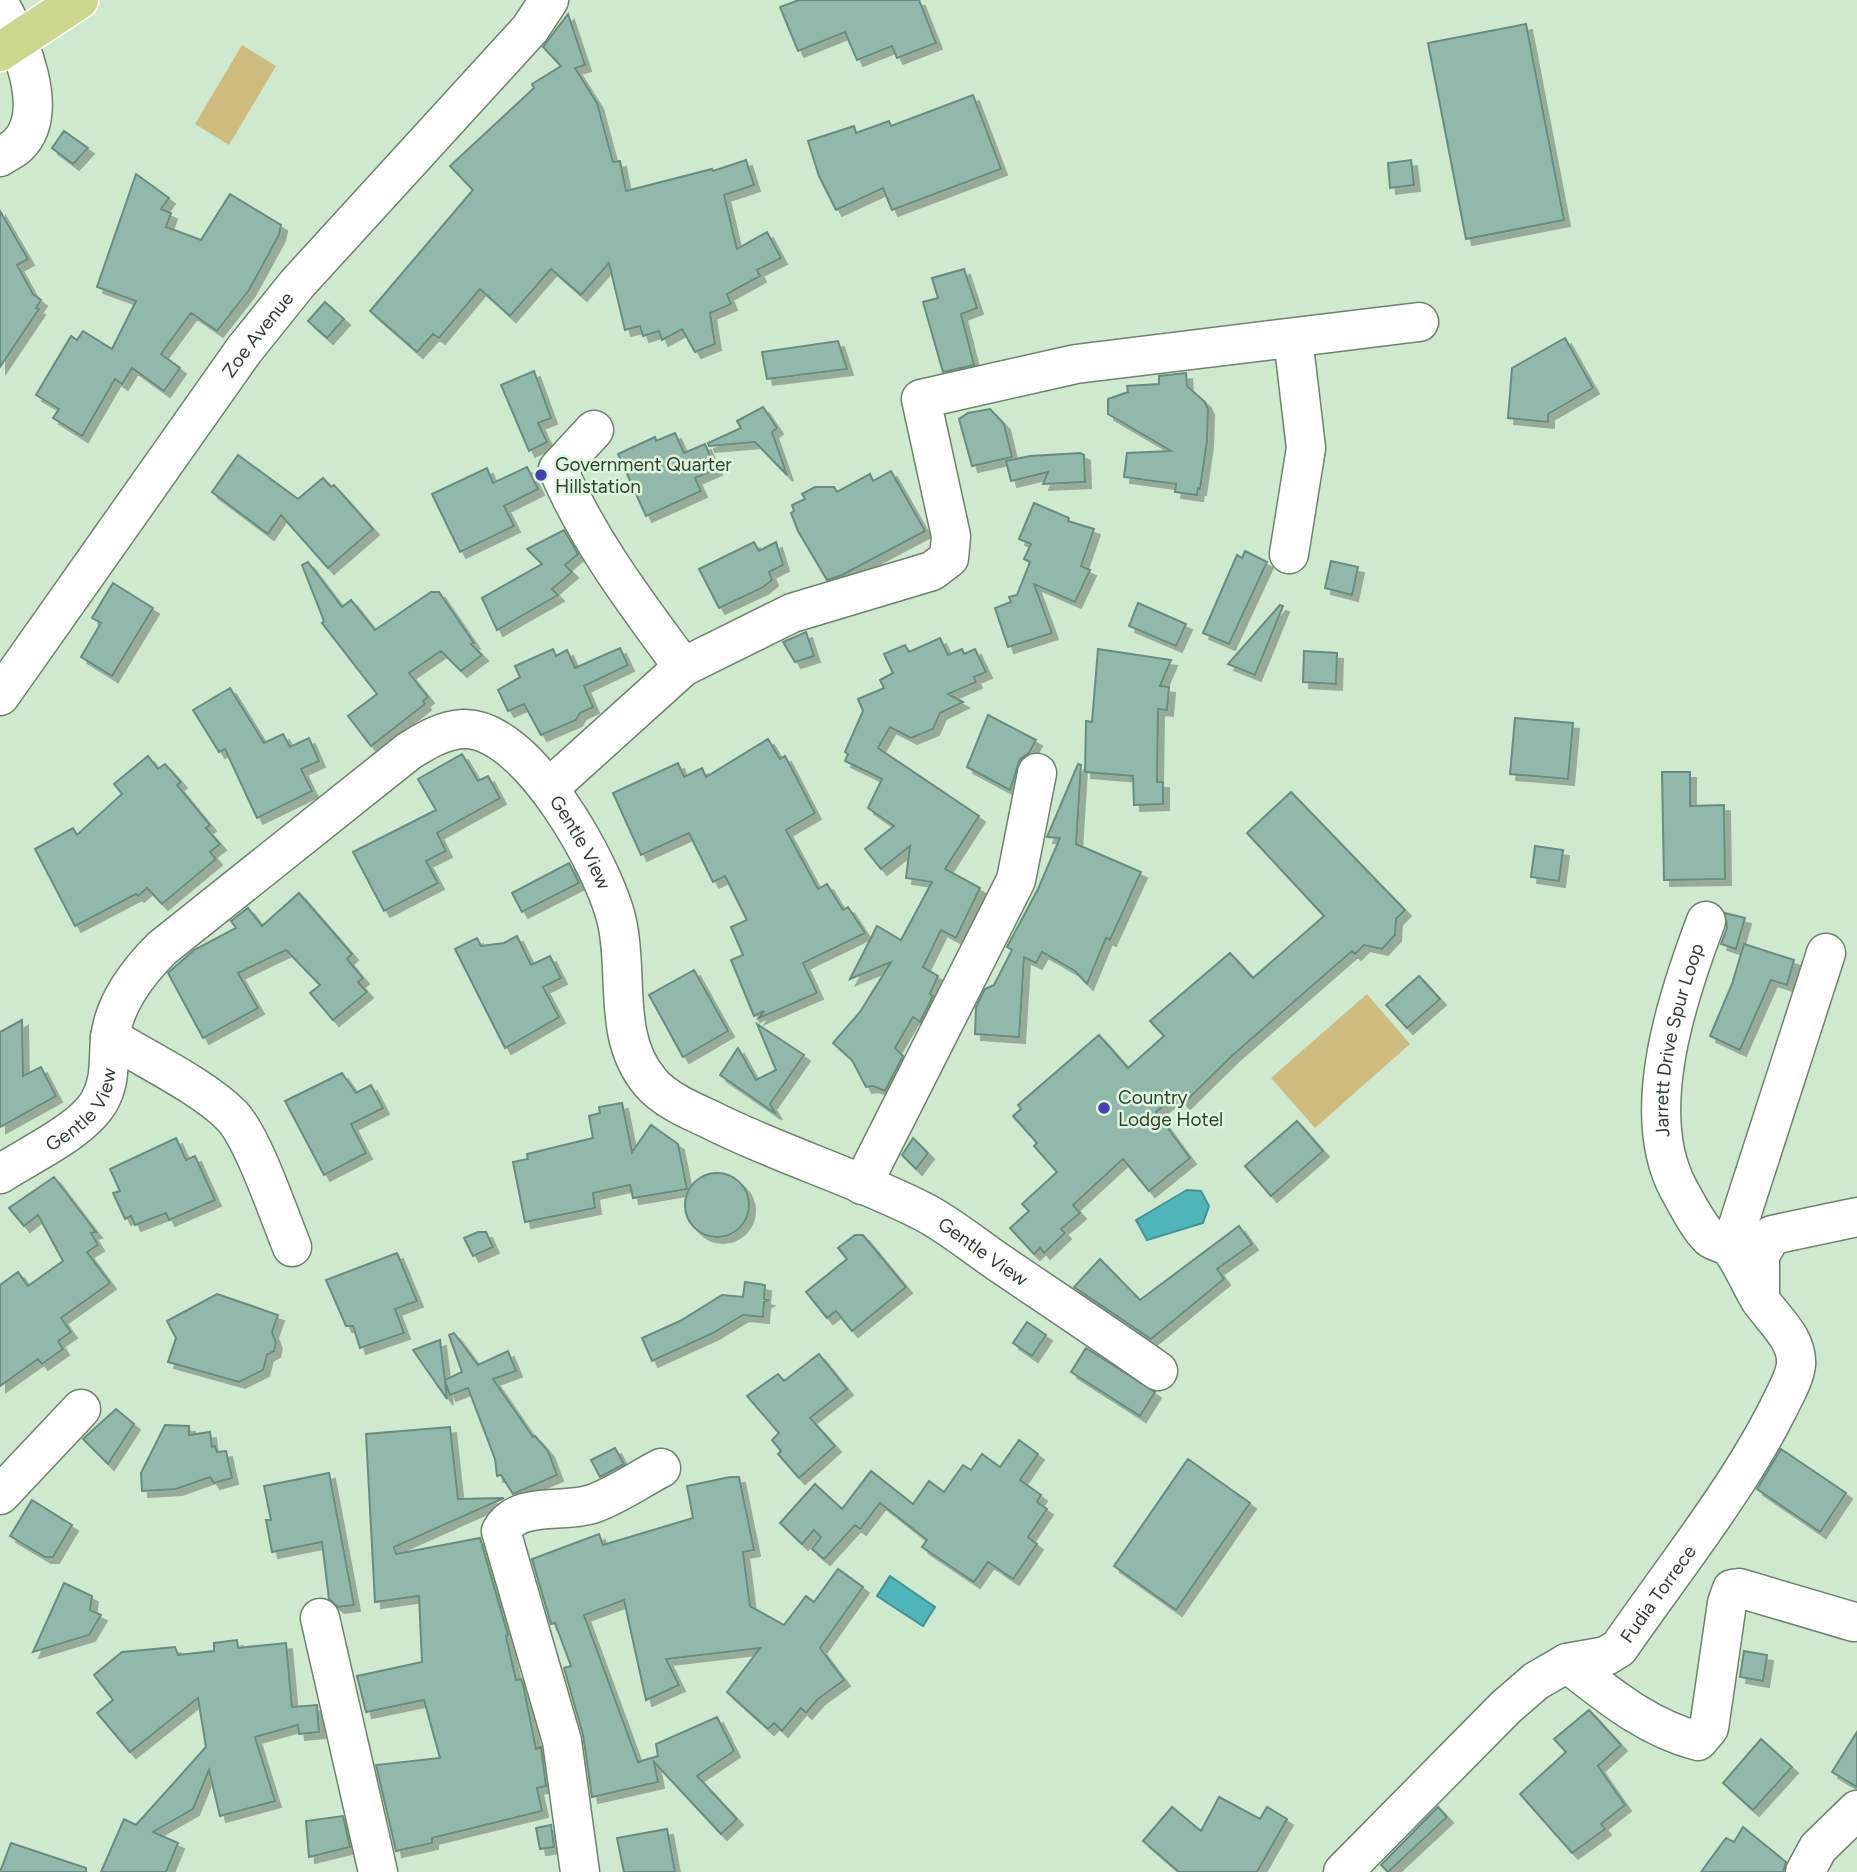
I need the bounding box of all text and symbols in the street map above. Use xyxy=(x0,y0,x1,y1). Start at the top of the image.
street label: Zoe Avenue xyxy=(217,287,298,382)
place label: Government Quarter Hillstation xyxy=(555,453,732,498)
marker: Government Quarter Hillstation xyxy=(533,467,549,483)
street label: Gentle View xyxy=(545,791,616,893)
street label: Jarrett Drive Spur Loop xyxy=(1650,940,1709,1139)
street label: Gentle View xyxy=(41,1066,121,1156)
place label: Country Lodge Hotel xyxy=(1118,1086,1223,1131)
marker: Country Lodge Hotel xyxy=(1096,1100,1112,1116)
street label: Gentle View xyxy=(934,1212,1032,1291)
street label: Fudia Torrece xyxy=(1615,1541,1701,1647)

